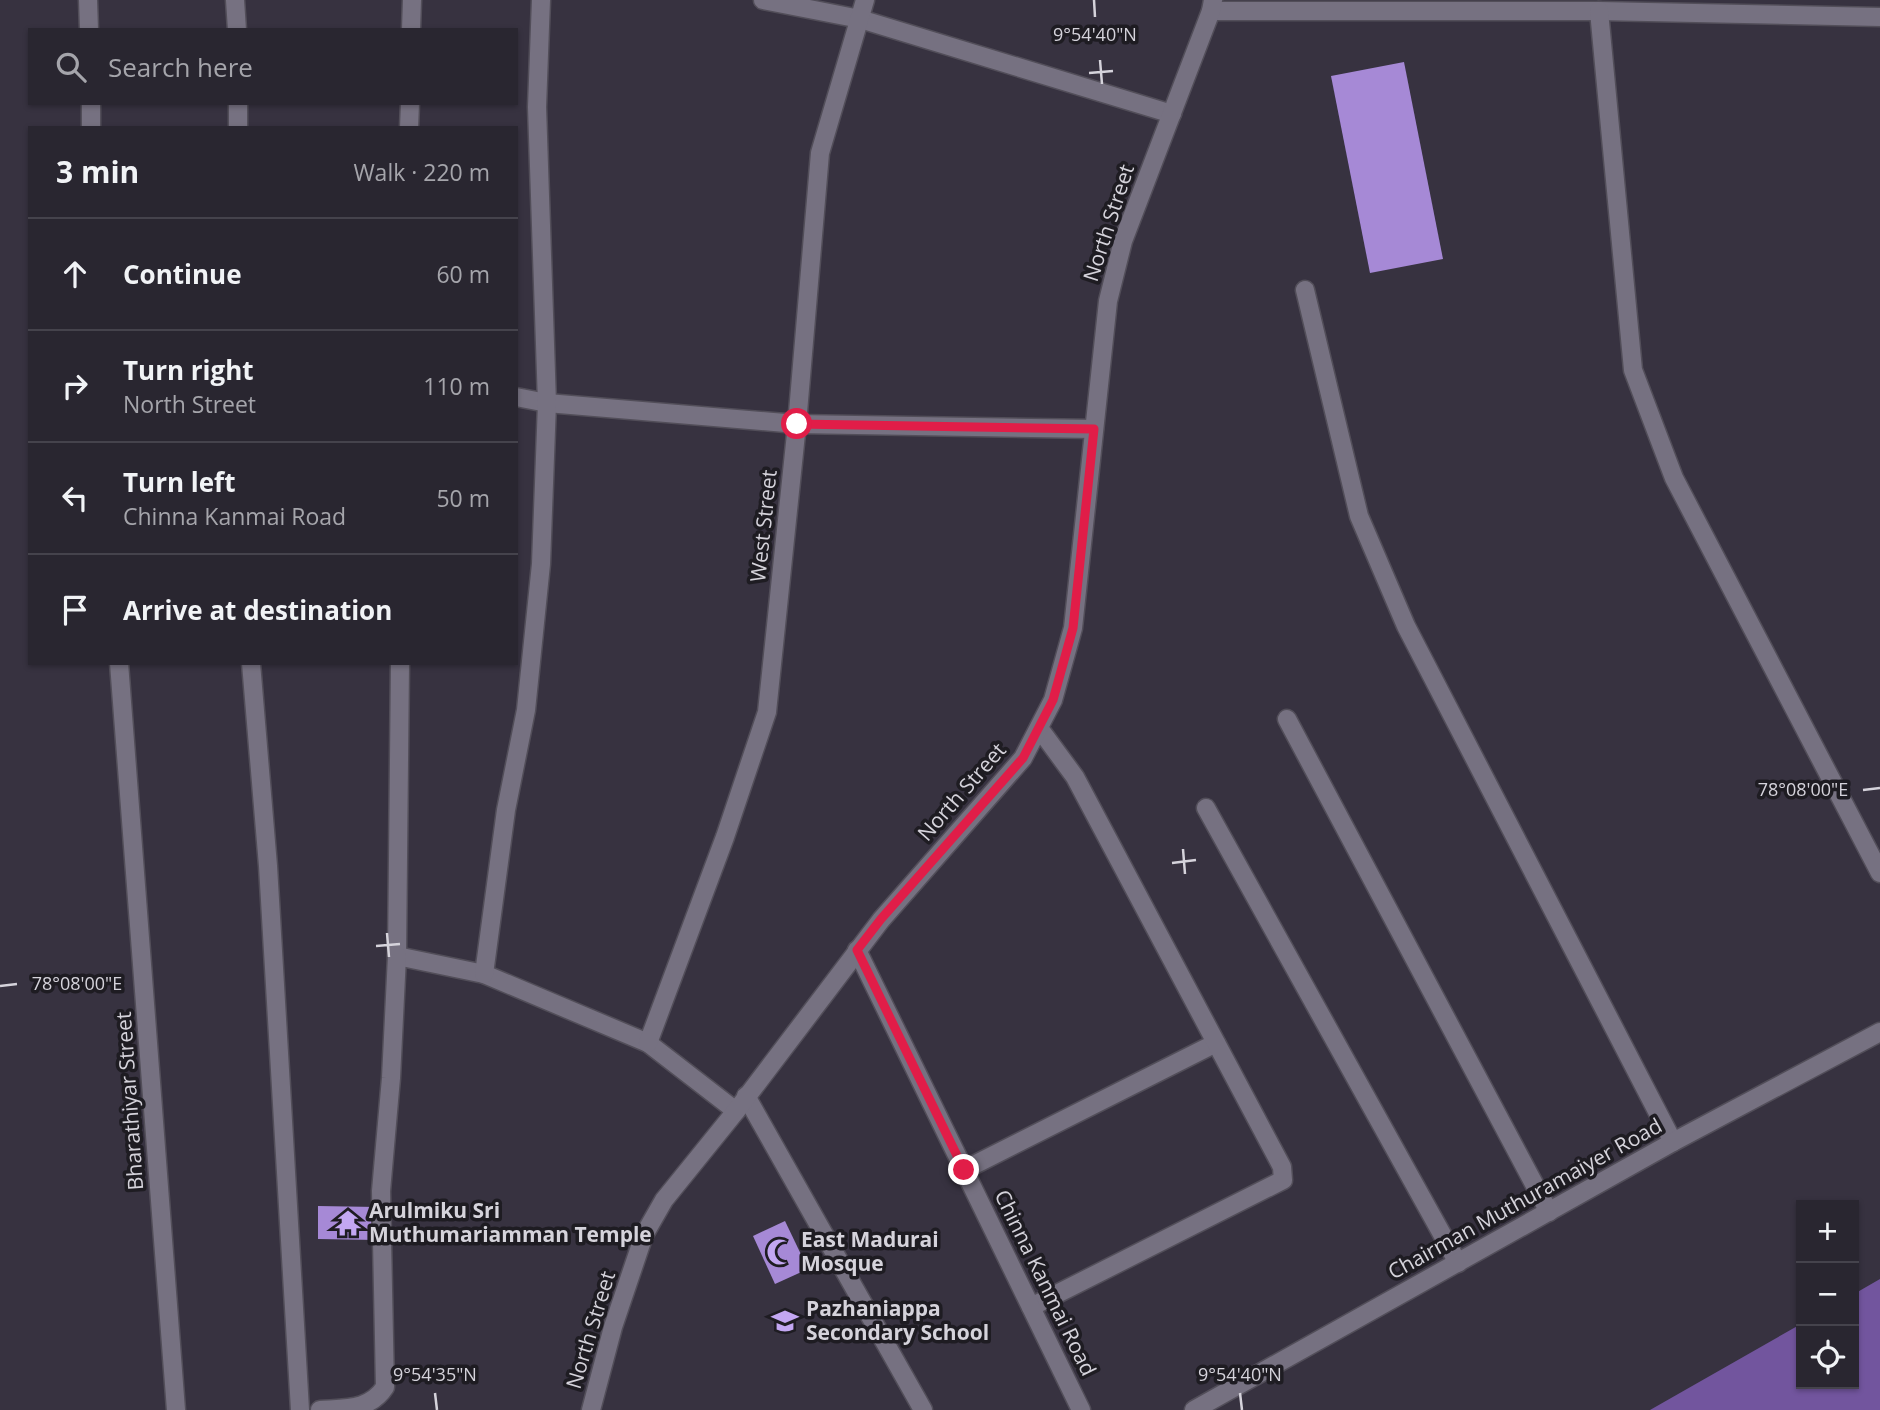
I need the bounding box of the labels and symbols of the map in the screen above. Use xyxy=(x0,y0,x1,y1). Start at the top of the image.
text: 9°54'40"N xyxy=(1053,22,1137,46)
street label: North Street xyxy=(1076,161,1140,285)
route start xyxy=(781,408,812,439)
street label: West Street xyxy=(743,468,783,583)
street label: North Street xyxy=(911,736,1012,846)
text: 78°08'00"E xyxy=(1758,777,1848,801)
text: 78°08'00"E xyxy=(32,971,122,995)
street label: Bharathiyar Street xyxy=(109,1011,149,1191)
street label: Chairman Muthuramaiyer Road xyxy=(1382,1111,1667,1285)
route end xyxy=(948,1154,979,1185)
street label: Chinna Kanmai Road xyxy=(989,1185,1103,1380)
place label: Arulmiku Sri Muthumariamman Temple xyxy=(369,1196,652,1248)
temple icon: Arulmiku Sri Muthumariamman Temple xyxy=(333,1208,363,1238)
place label: East Madurai Mosque xyxy=(801,1225,939,1277)
mosque icon: East Madurai Mosque xyxy=(765,1237,795,1267)
street label: North Street xyxy=(559,1268,621,1392)
place label: Pazhaniappa Secondary School xyxy=(806,1294,989,1346)
school or university icon: Pazhaniappa Secondary School xyxy=(770,1306,800,1336)
text: 9°54'35"N xyxy=(393,1362,477,1386)
text: 9°54'40"N xyxy=(1198,1362,1282,1386)

